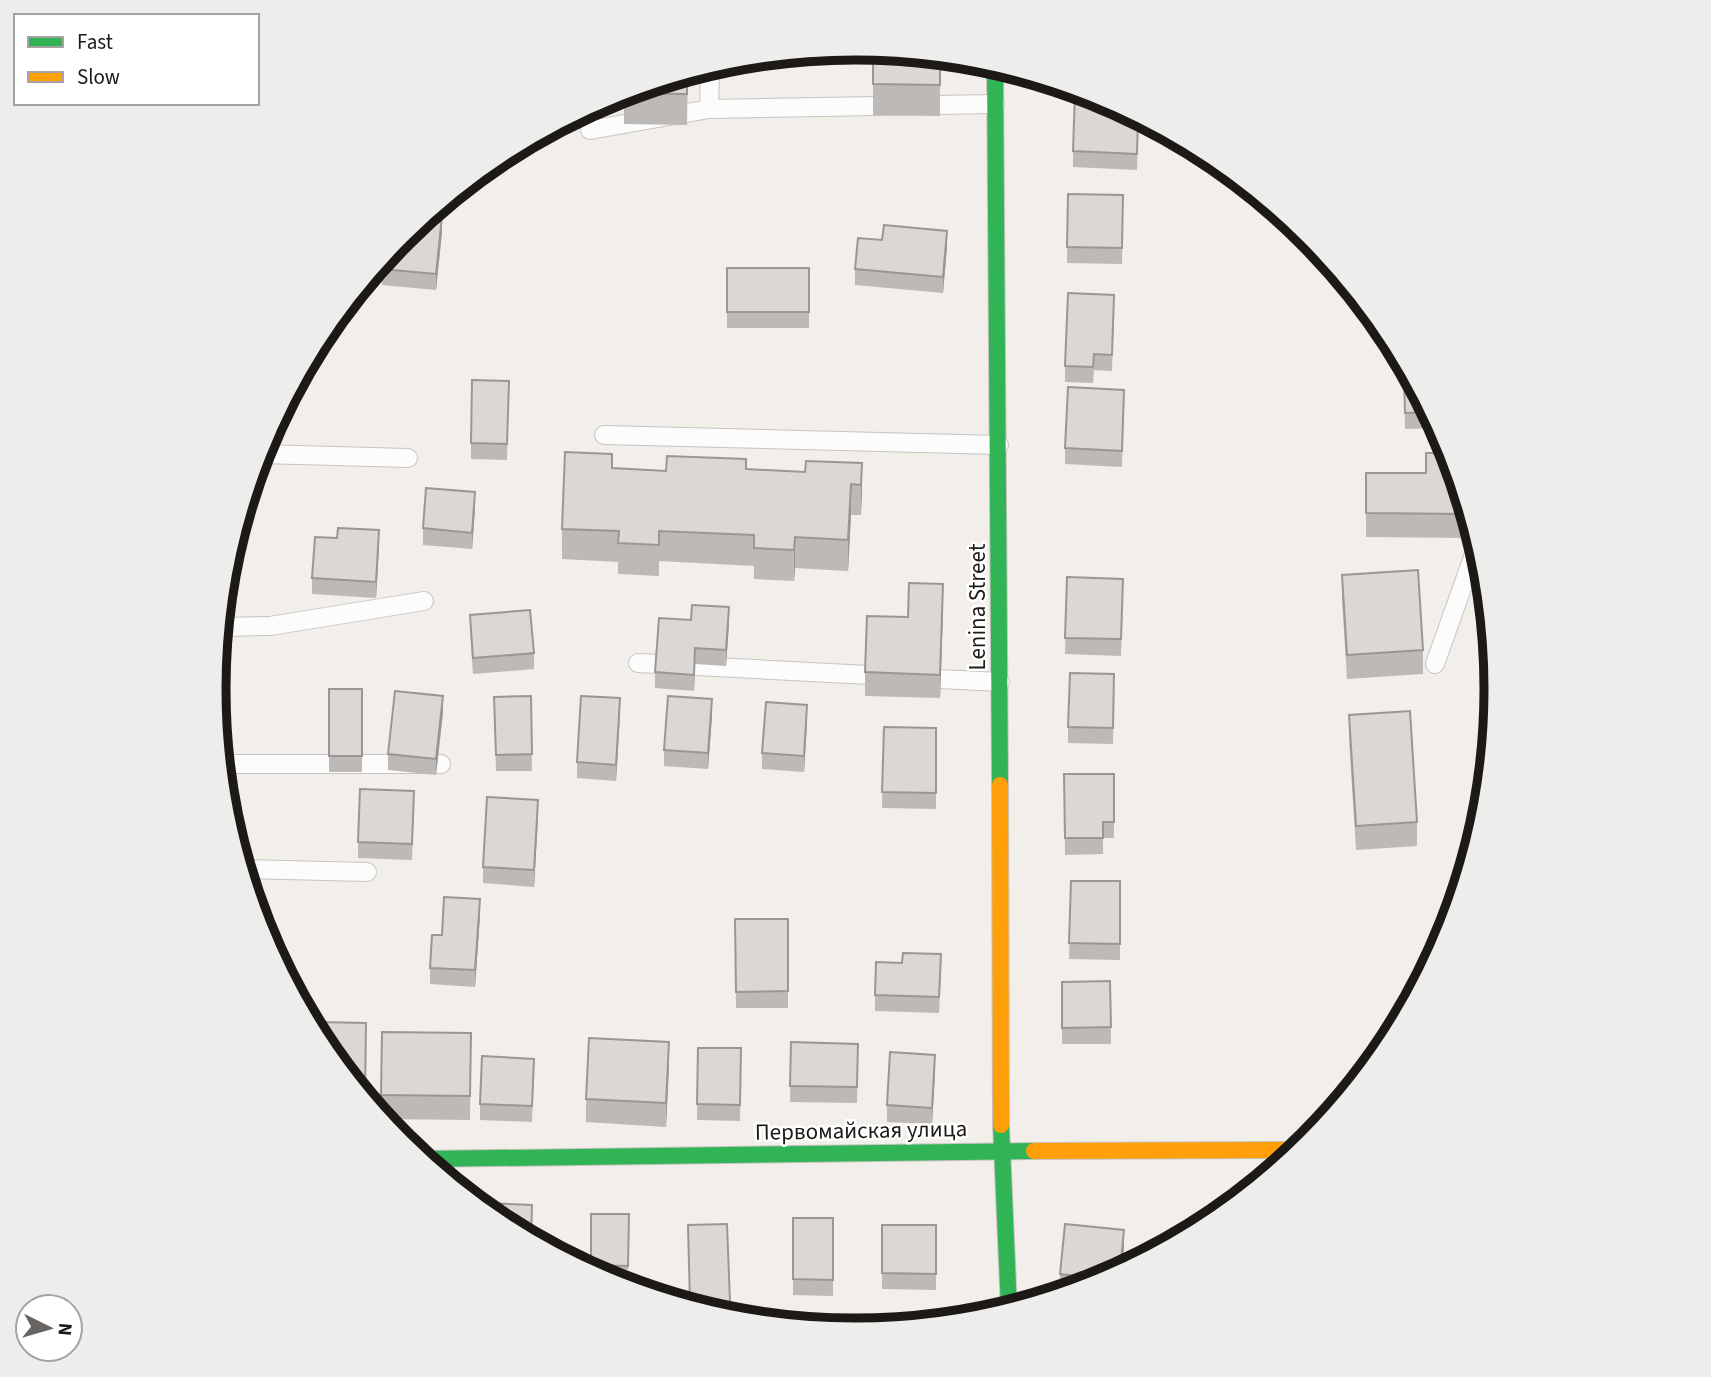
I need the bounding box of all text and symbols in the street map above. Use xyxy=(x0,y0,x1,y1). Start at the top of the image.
legend xyxy=(14,14,259,105)
text: Fast xyxy=(77,27,113,57)
text: Slow xyxy=(77,62,120,92)
street label: Lenina Street xyxy=(961,543,994,670)
street label: Первомайская улица xyxy=(755,1112,967,1149)
north arrow xyxy=(14,1293,84,1363)
text: N xyxy=(50,1322,78,1337)

